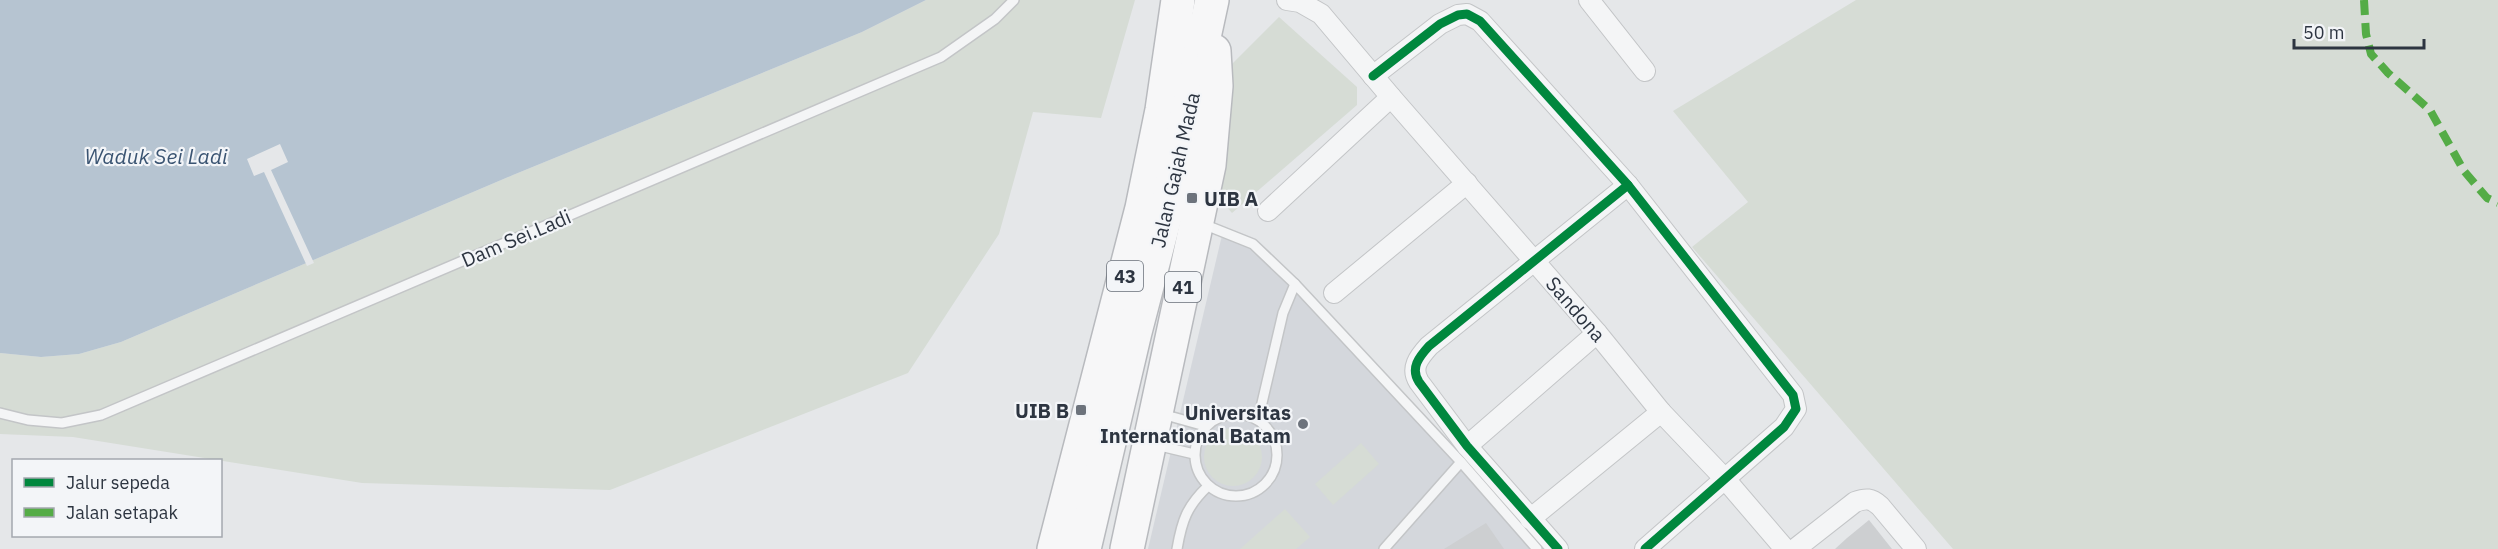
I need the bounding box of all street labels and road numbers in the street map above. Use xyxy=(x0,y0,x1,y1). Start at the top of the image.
street label: Jalan Gajah Mada xyxy=(1144,89,1206,250)
street label: Dam Sei.Ladi xyxy=(457,203,575,273)
road number: 43 xyxy=(1107,261,1143,291)
street label: Sandona xyxy=(1540,271,1612,348)
road number: 41 xyxy=(1165,272,1201,302)

